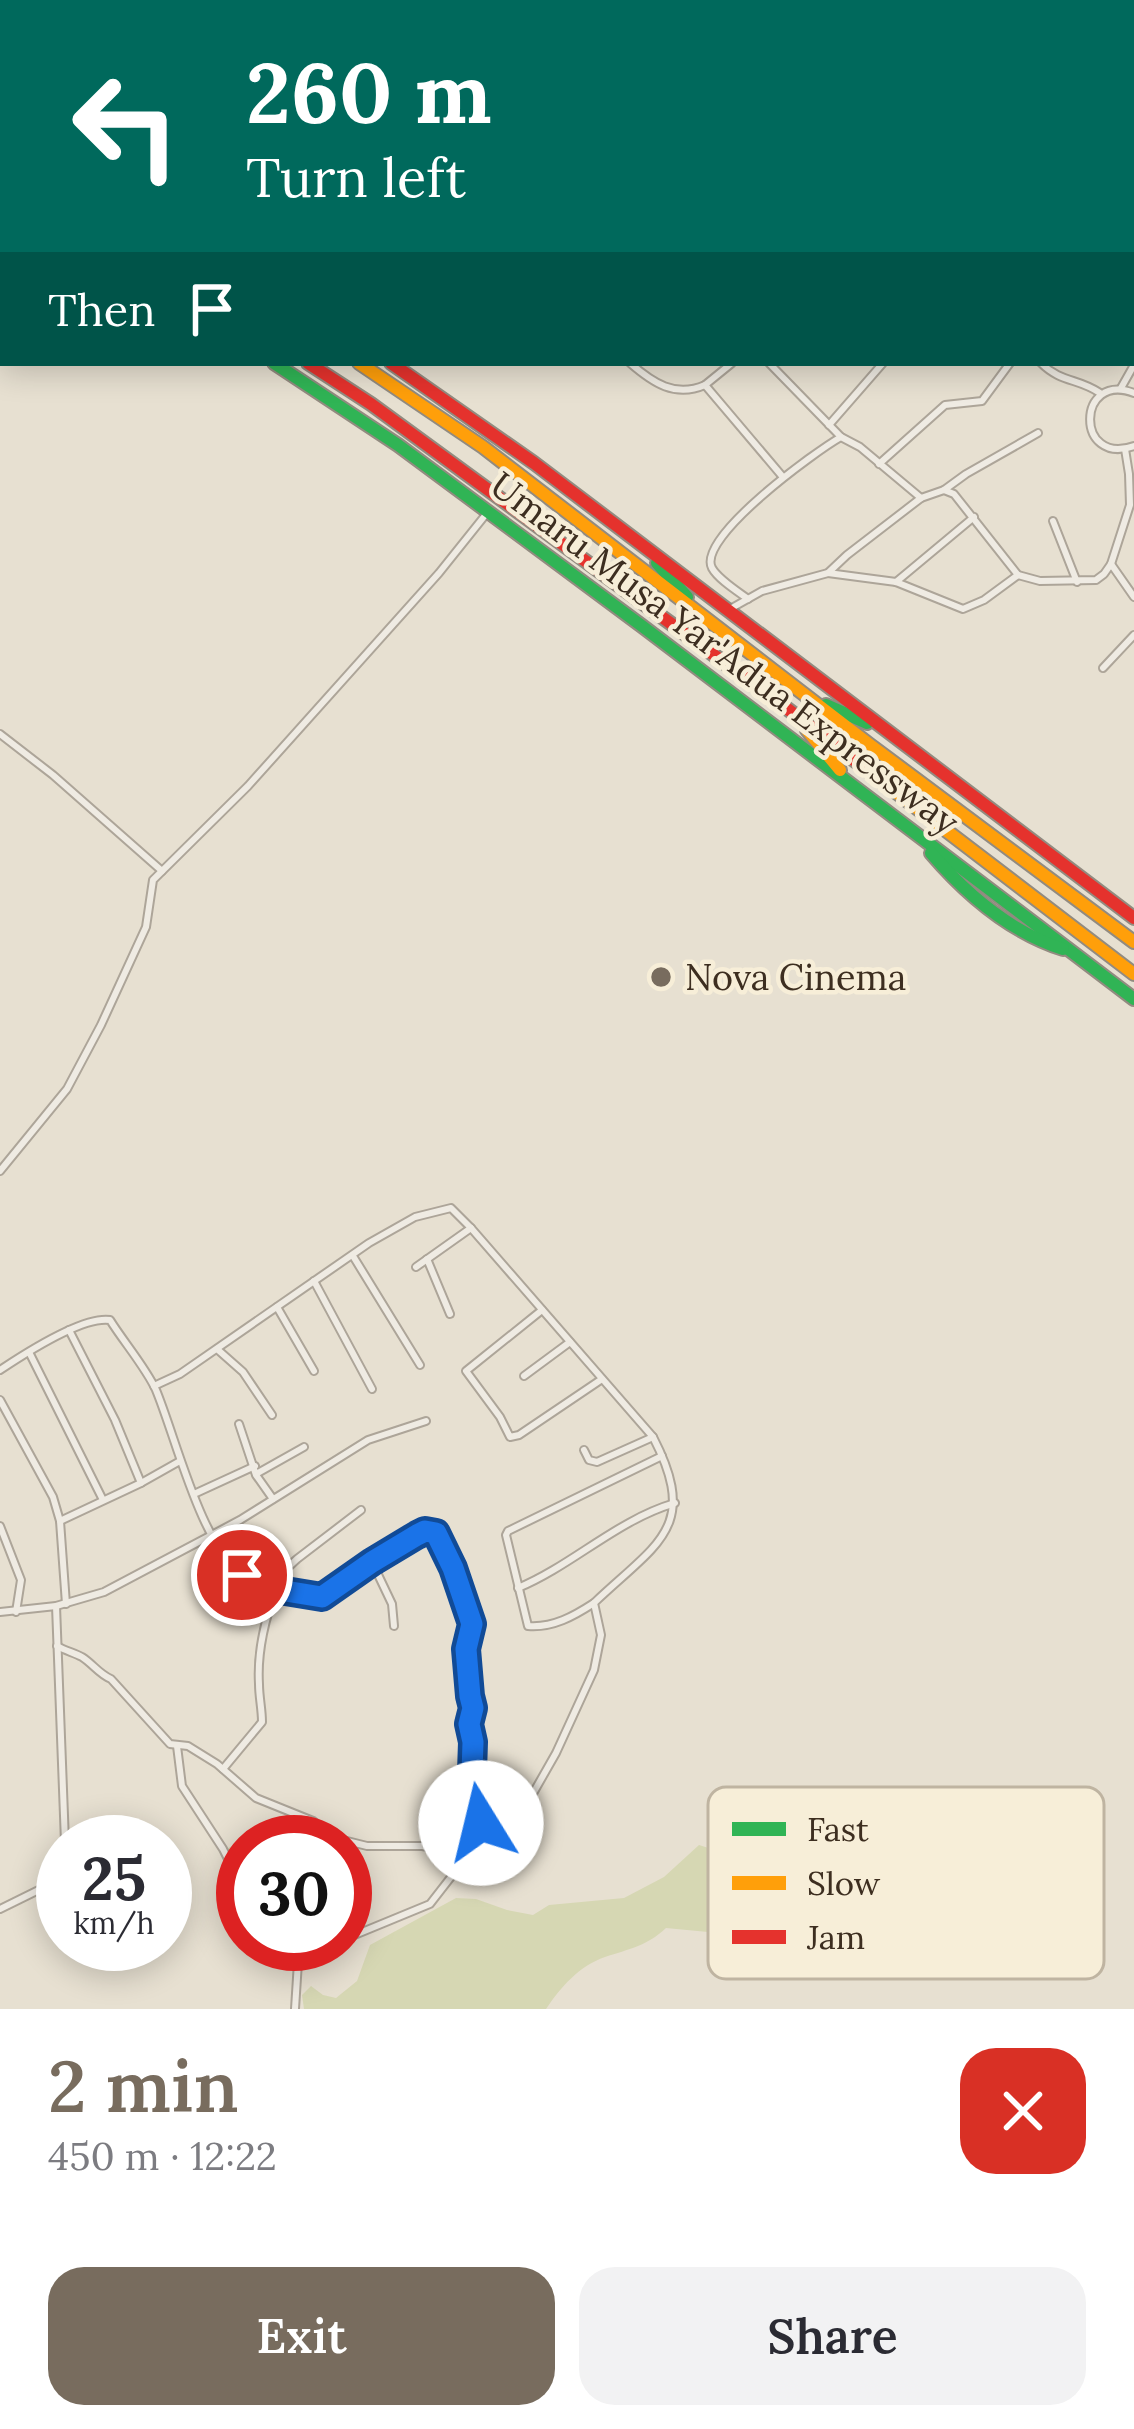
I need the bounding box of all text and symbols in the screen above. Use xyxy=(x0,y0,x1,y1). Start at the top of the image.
text: 260 m xyxy=(246,38,492,146)
icon: left xyxy=(48,48,204,204)
text: Turn left xyxy=(246,143,466,212)
icon: arrive xyxy=(179,276,245,342)
text: Then xyxy=(48,281,155,338)
street label: Umaru Musa Yar'Adua Expressway xyxy=(482,462,968,844)
place label: Nova Cinema xyxy=(685,954,906,1000)
marker: Nova Cinema xyxy=(648,964,674,990)
pin xyxy=(191,1524,293,1626)
icon: arrive xyxy=(209,1542,275,1608)
position arrow xyxy=(418,1760,544,1886)
legend xyxy=(708,1787,1104,1979)
text: Fast xyxy=(807,1808,869,1850)
speed limit sign: 30 xyxy=(216,1815,372,1971)
text: 25 xyxy=(82,1840,146,1916)
text: Slow xyxy=(807,1862,881,1904)
text: km/h xyxy=(73,1904,155,1942)
text: Jam xyxy=(806,1916,865,1958)
text: 2 min xyxy=(48,2040,239,2132)
button: close xyxy=(960,2048,1086,2174)
text: 450 m · 12:22 xyxy=(48,2131,277,2181)
button: Exit xyxy=(48,2267,555,2405)
button: Share xyxy=(579,2267,1086,2405)

